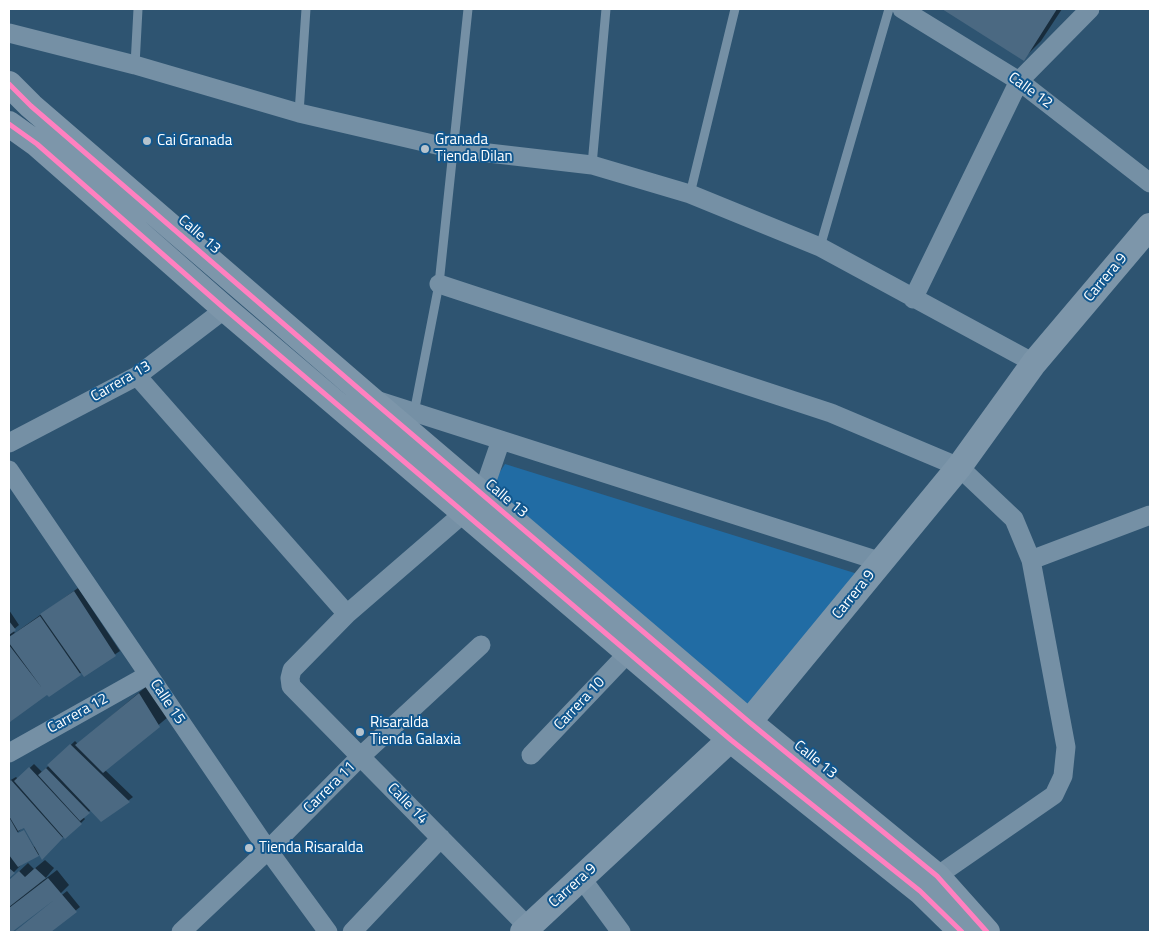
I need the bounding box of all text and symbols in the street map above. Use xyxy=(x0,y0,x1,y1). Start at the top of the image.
street label: Calle 12 xyxy=(1004,69,1056,113)
place label: Granada Tienda Dilan xyxy=(435,131,513,166)
place label: Cai Granada xyxy=(157,132,232,150)
marker: Cai Granada xyxy=(141,135,153,147)
marker: Granada Tienda Dilan xyxy=(419,143,431,155)
street label: Calle 13 xyxy=(174,212,224,258)
street label: Carrera 9 xyxy=(1081,250,1131,306)
street label: Carrera 13 xyxy=(88,358,154,406)
street label: Calle 13 xyxy=(481,476,531,522)
street label: Carrera 9 xyxy=(829,567,879,623)
street label: Carrera 10 xyxy=(551,674,609,734)
street label: Calle 15 xyxy=(145,676,189,728)
street label: Carrera 12 xyxy=(45,690,111,738)
place label: Risaralda Tienda Galaxia xyxy=(370,714,461,749)
marker: Risaralda Tienda Galaxia xyxy=(354,726,366,738)
street label: Calle 13 xyxy=(790,737,840,783)
street label: Carrera 11 xyxy=(300,758,360,818)
street label: Calle 14 xyxy=(383,780,431,828)
place label: Tienda Risaralda xyxy=(259,839,363,857)
marker: Tienda Risaralda xyxy=(243,842,255,854)
street label: Carrera 9 xyxy=(545,860,601,912)

